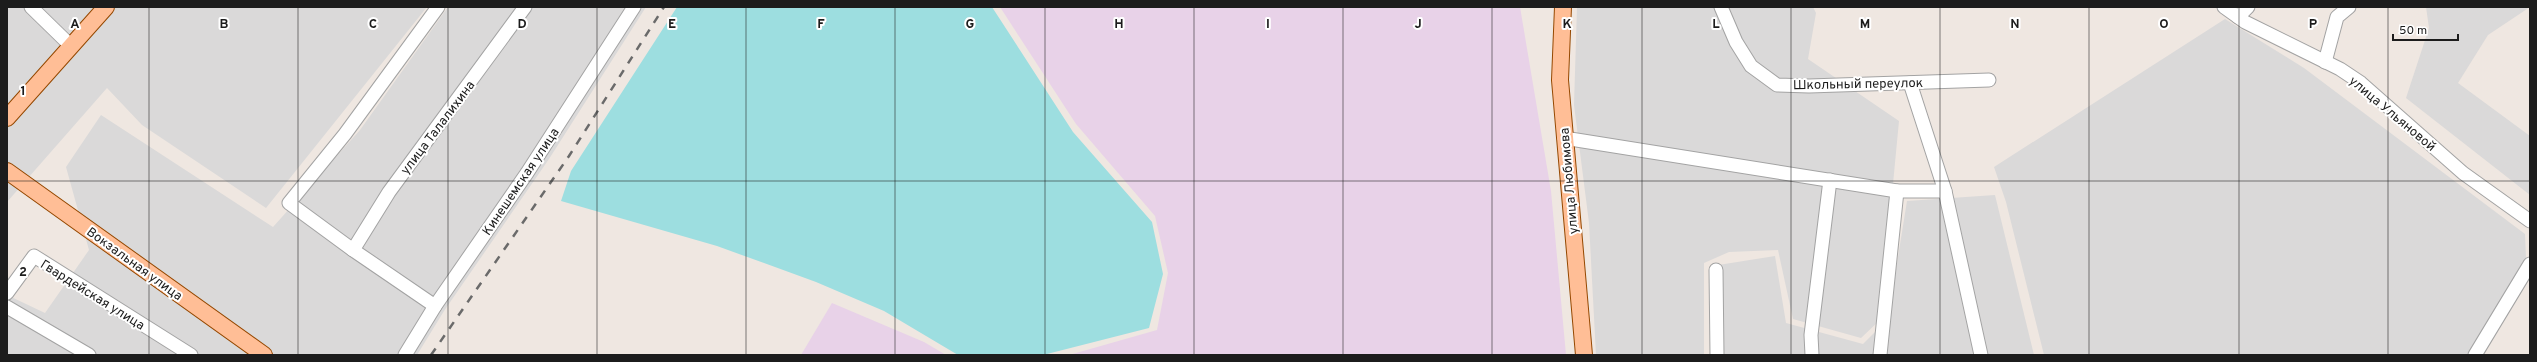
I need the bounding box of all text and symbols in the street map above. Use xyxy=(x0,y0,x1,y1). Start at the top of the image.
scale bar xyxy=(2393,16,2458,42)
text: A xyxy=(70,17,80,33)
text: B xyxy=(220,17,229,33)
text: C xyxy=(369,17,377,33)
text: D xyxy=(517,17,527,33)
text: E xyxy=(668,17,676,33)
text: F xyxy=(817,17,825,33)
text: G xyxy=(966,17,975,33)
text: H xyxy=(1114,17,1124,33)
text: I xyxy=(1266,17,1270,33)
text: J xyxy=(1414,17,1422,33)
text: K xyxy=(1562,17,1572,33)
text: L xyxy=(1712,17,1720,33)
text: M xyxy=(1860,17,1870,33)
text: N xyxy=(2010,17,2020,33)
text: O xyxy=(2159,17,2169,33)
text: P xyxy=(2309,17,2318,33)
text: 50 m xyxy=(2399,23,2427,39)
street label: улица Ульяновой xyxy=(2345,74,2438,155)
street label: Школьный переулок xyxy=(1793,76,1923,94)
street label: улица Талалихина xyxy=(398,78,479,178)
text: 1 xyxy=(20,84,26,100)
street label: Кинешемская улица xyxy=(480,125,564,239)
street label: улица Любимова xyxy=(1557,127,1583,235)
street label: Вокзальная улица xyxy=(83,224,185,305)
street label: Гвардейская улица xyxy=(37,257,147,334)
text: 2 xyxy=(19,265,27,281)

